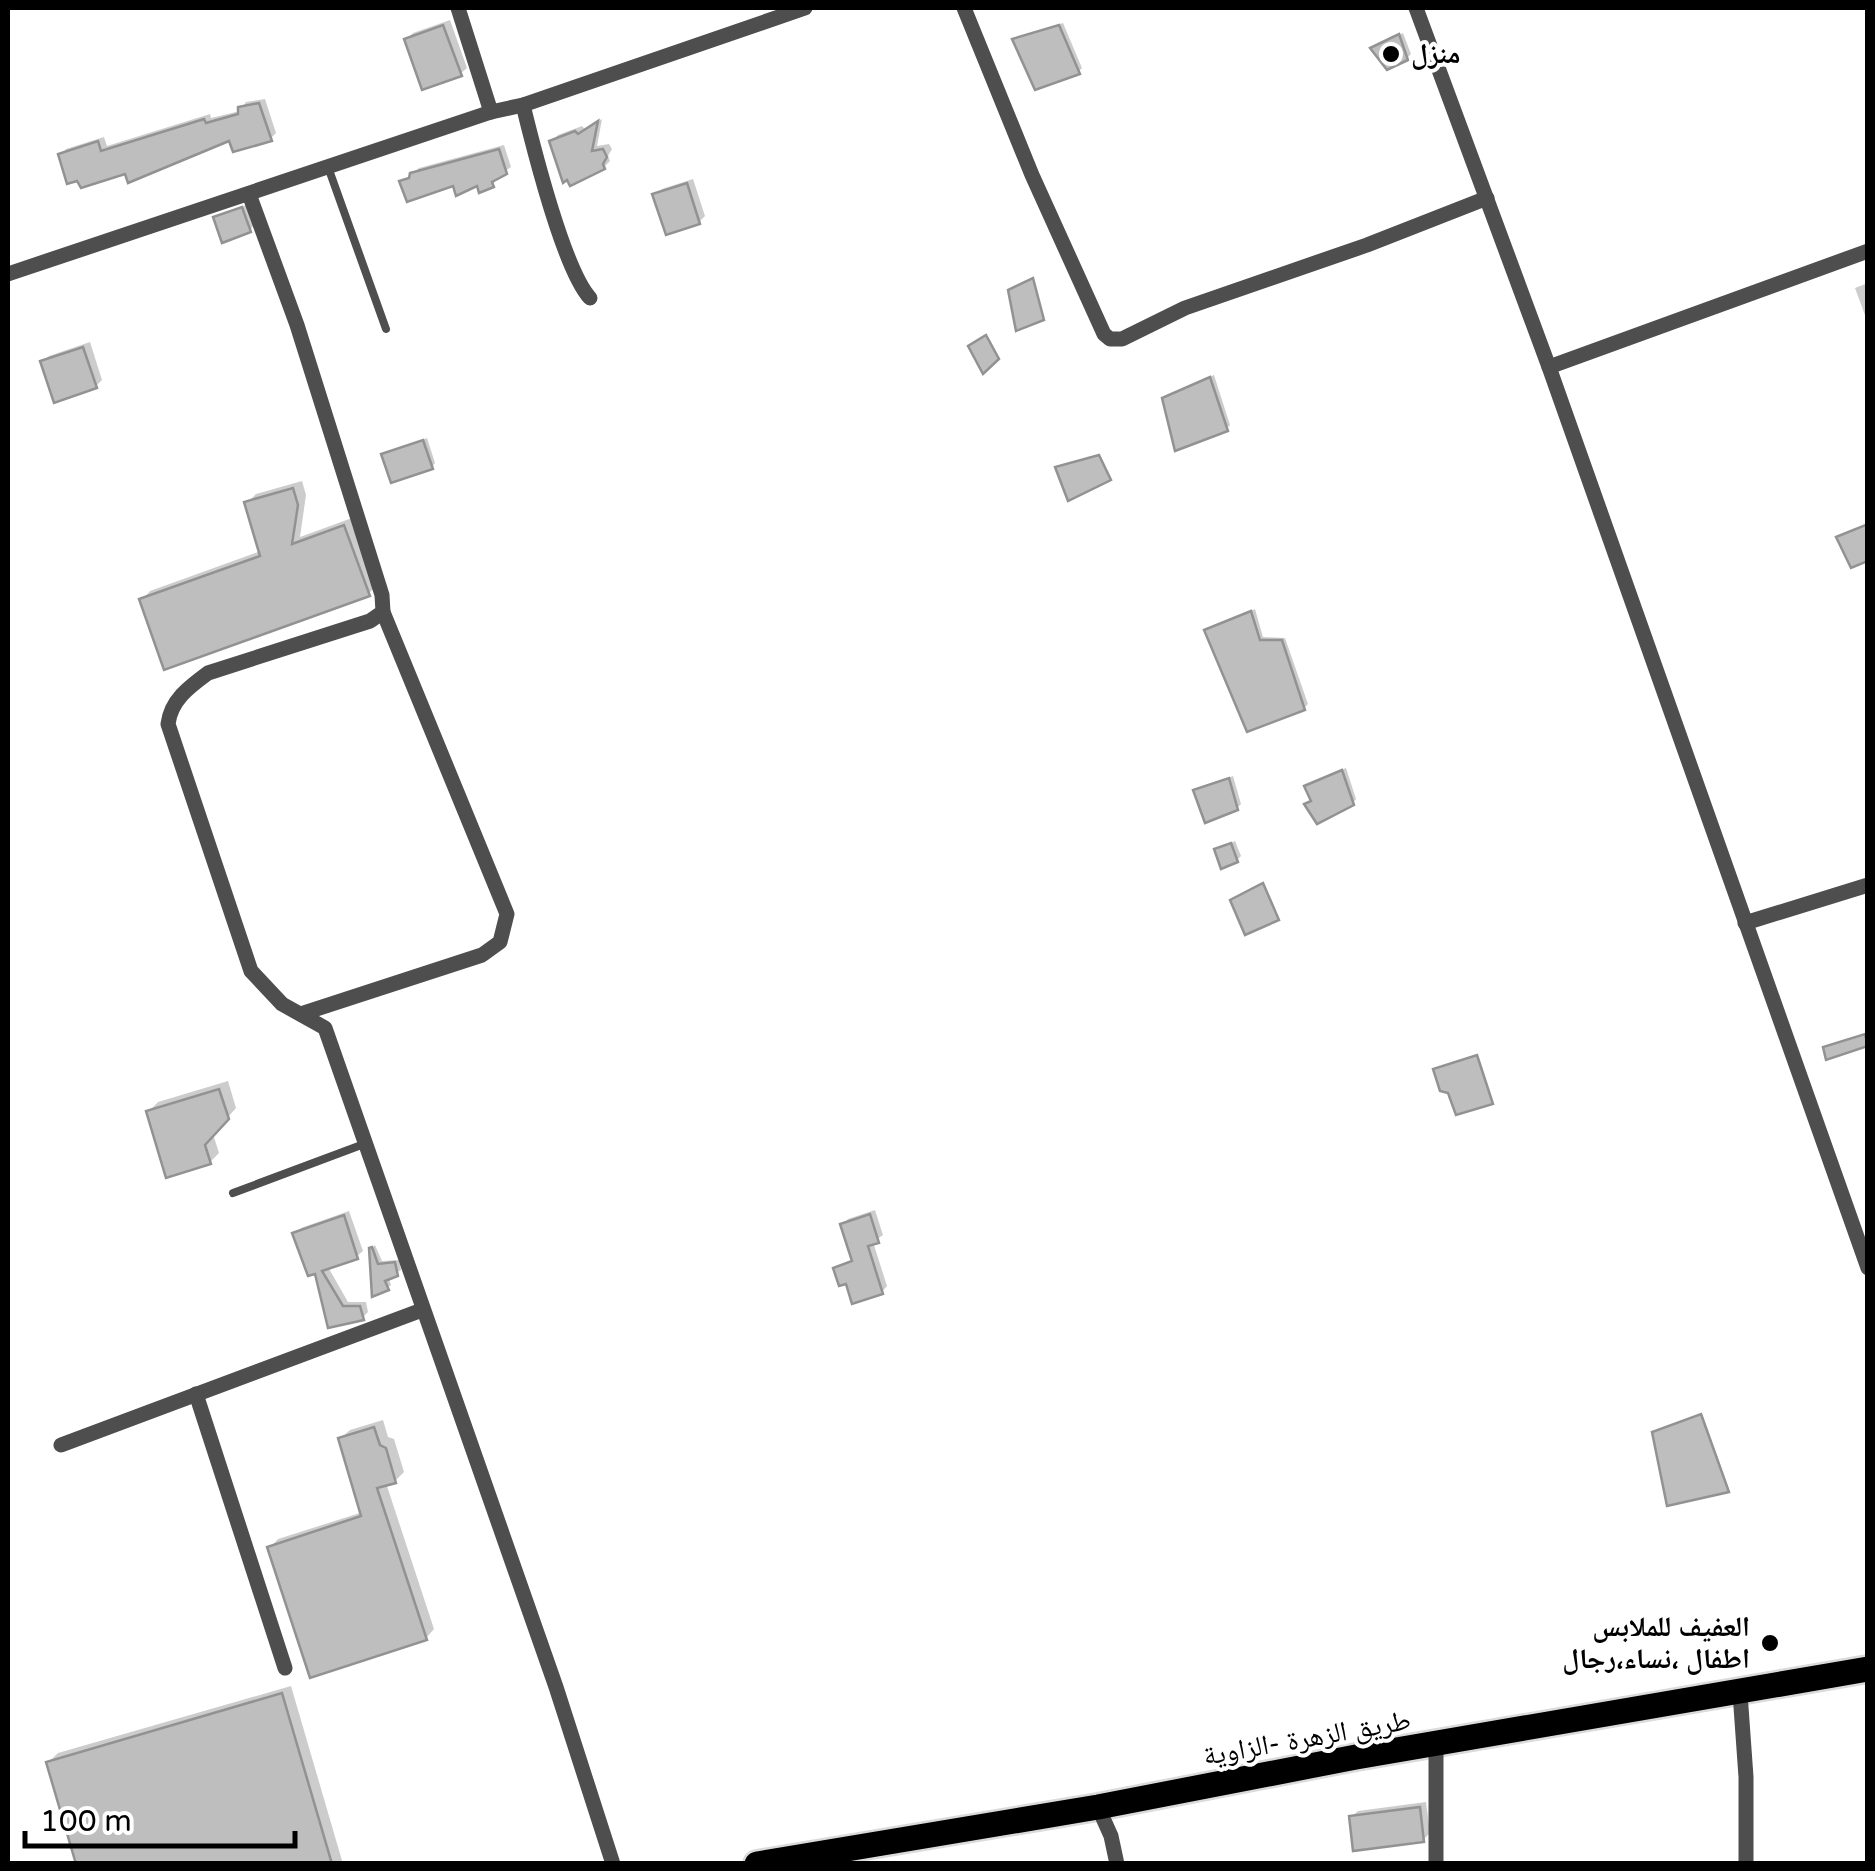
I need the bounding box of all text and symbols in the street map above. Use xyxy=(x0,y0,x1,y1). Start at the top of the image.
place label: منزل xyxy=(1411,37,1461,71)
marker: منزل xyxy=(1380,43,1402,65)
place label: العفيف للملابس اطفال ،نساء،رجال xyxy=(1562,1610,1750,1676)
marker: العفيف للملابس اطفال ،نساء،رجال xyxy=(1759,1632,1781,1654)
street label: طريق الزهرة -الزاوية xyxy=(1201,1703,1413,1773)
scale bar xyxy=(25,1786,295,1848)
text: 100 m xyxy=(40,1803,132,1840)

